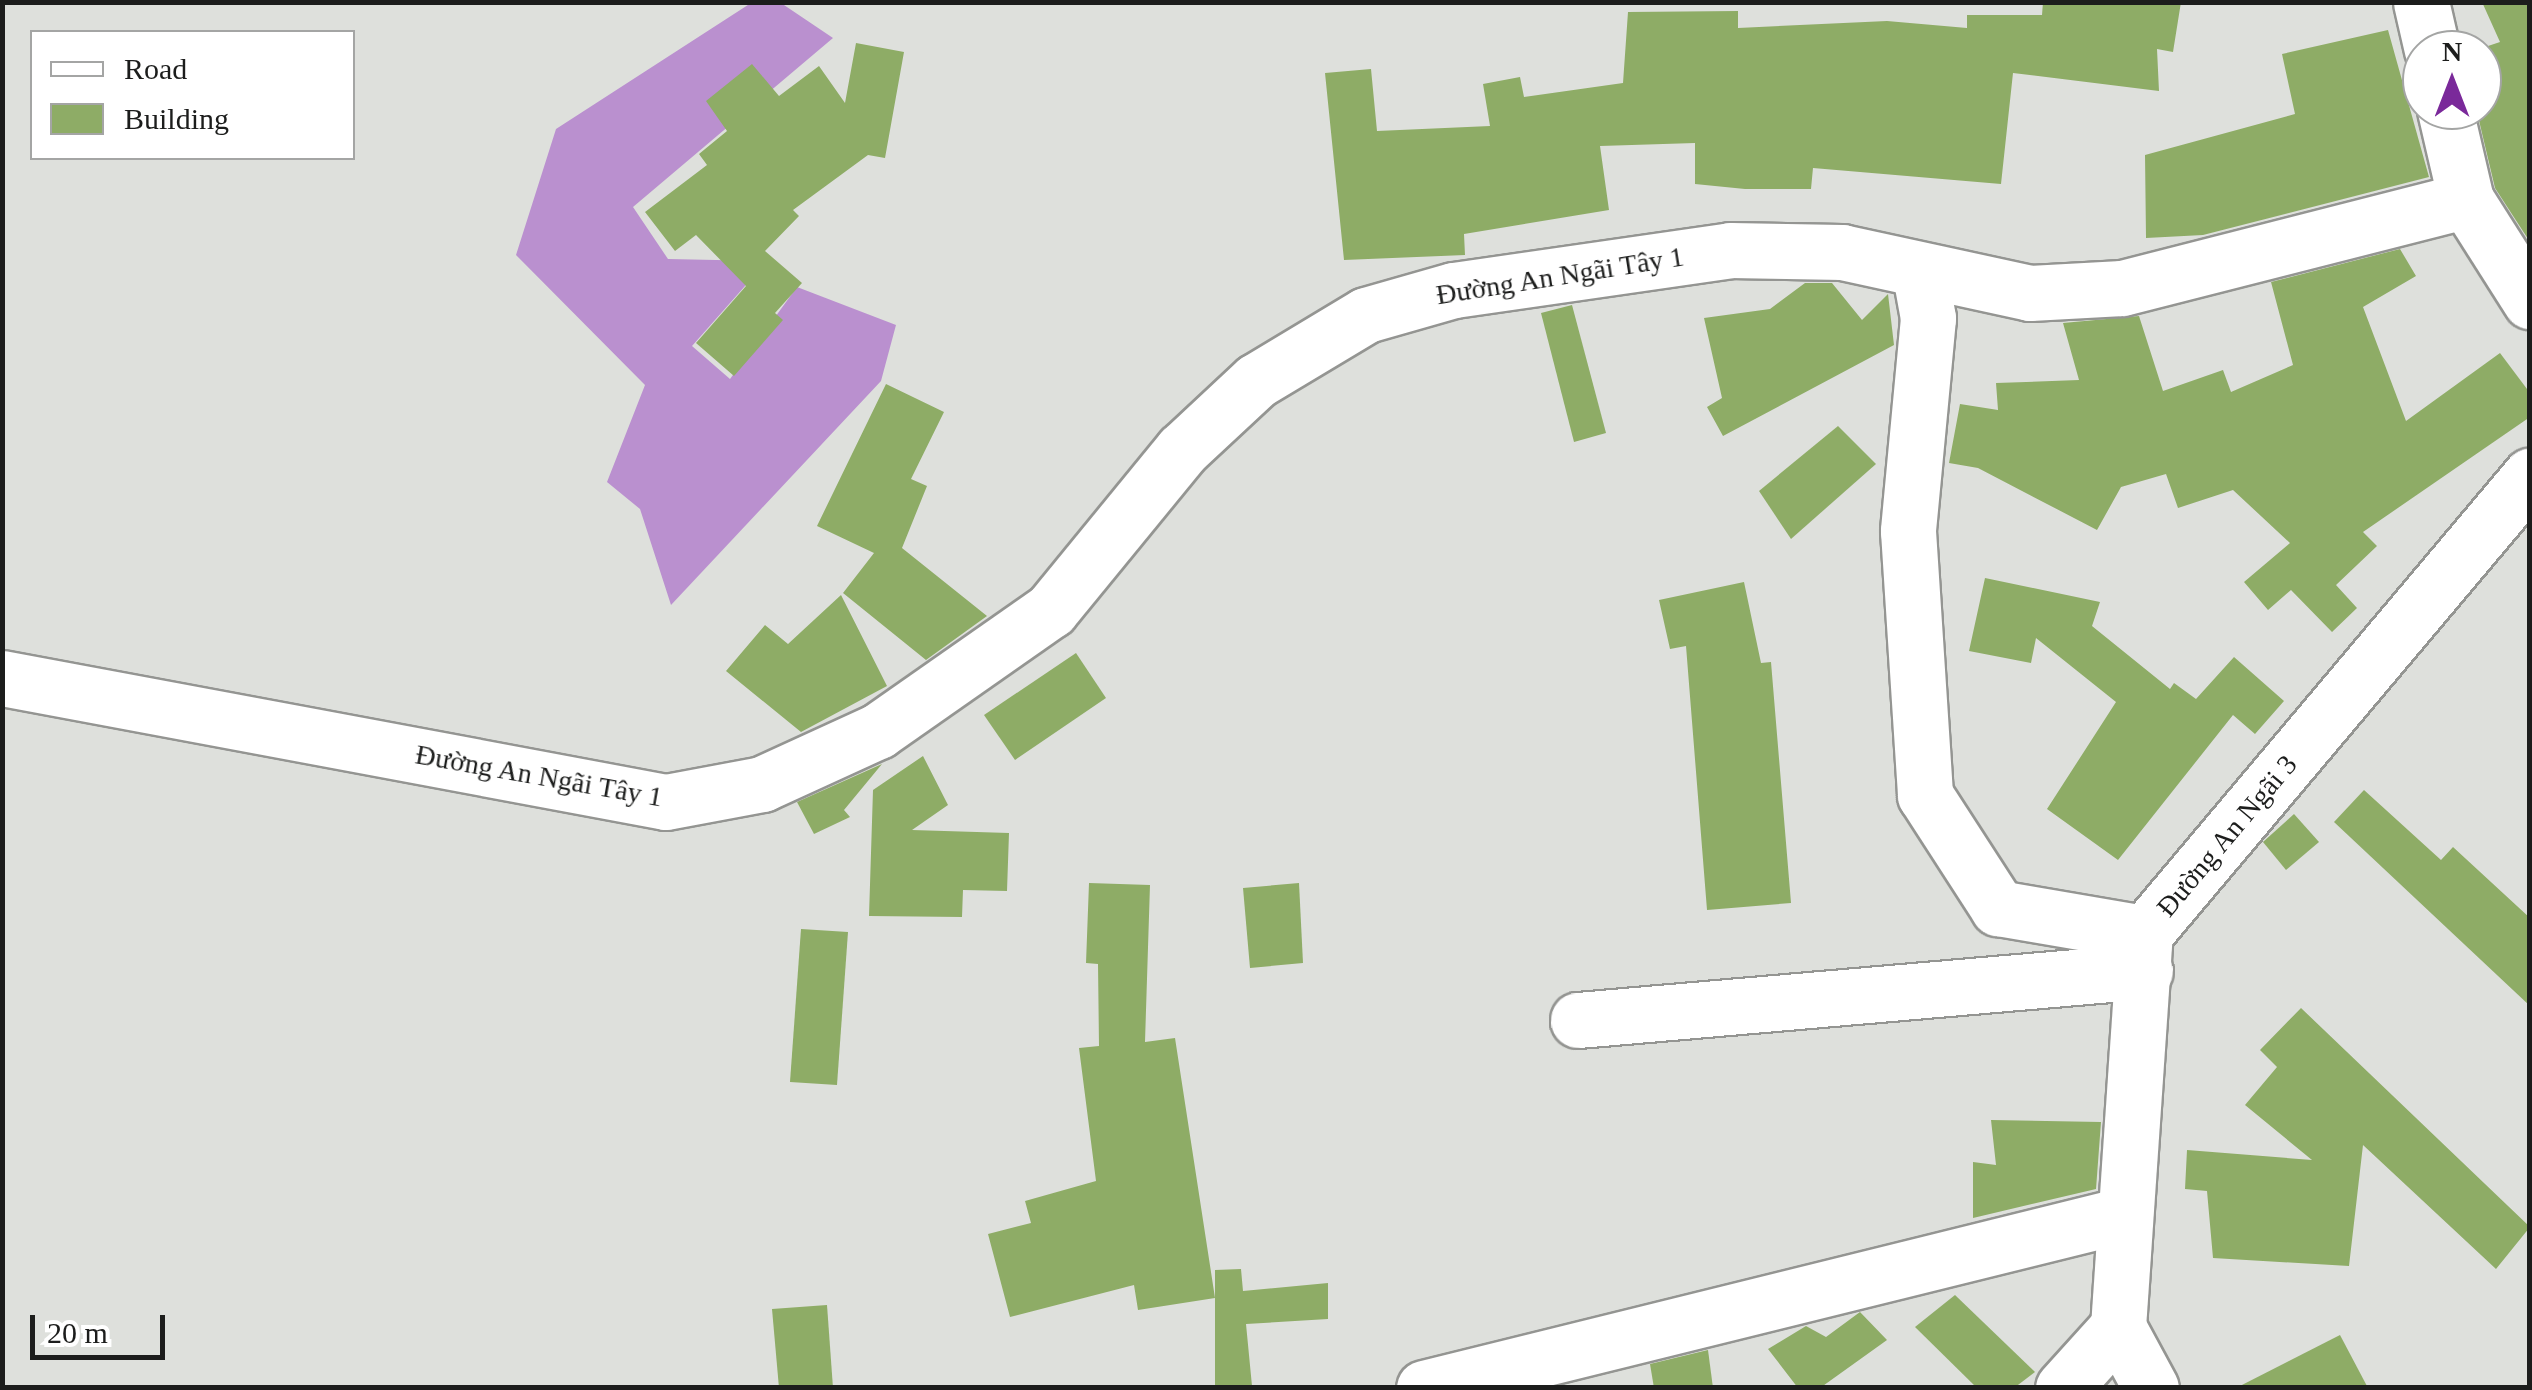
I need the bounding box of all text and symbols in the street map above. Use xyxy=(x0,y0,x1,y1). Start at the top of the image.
legend xyxy=(30,30,355,160)
north arrow xyxy=(2402,30,2502,130)
text: N xyxy=(2442,36,2462,67)
text: Road xyxy=(124,52,187,85)
text: Building xyxy=(124,102,229,135)
street label: Đường An Ngãi Tây 1 xyxy=(1433,240,1687,312)
street label: Đường An Ngãi Tây 1 xyxy=(412,738,666,814)
street label: Đường An Ngãi 3 xyxy=(2149,748,2305,924)
scale bar xyxy=(35,1295,170,1357)
text: 20 m xyxy=(47,1316,108,1349)

